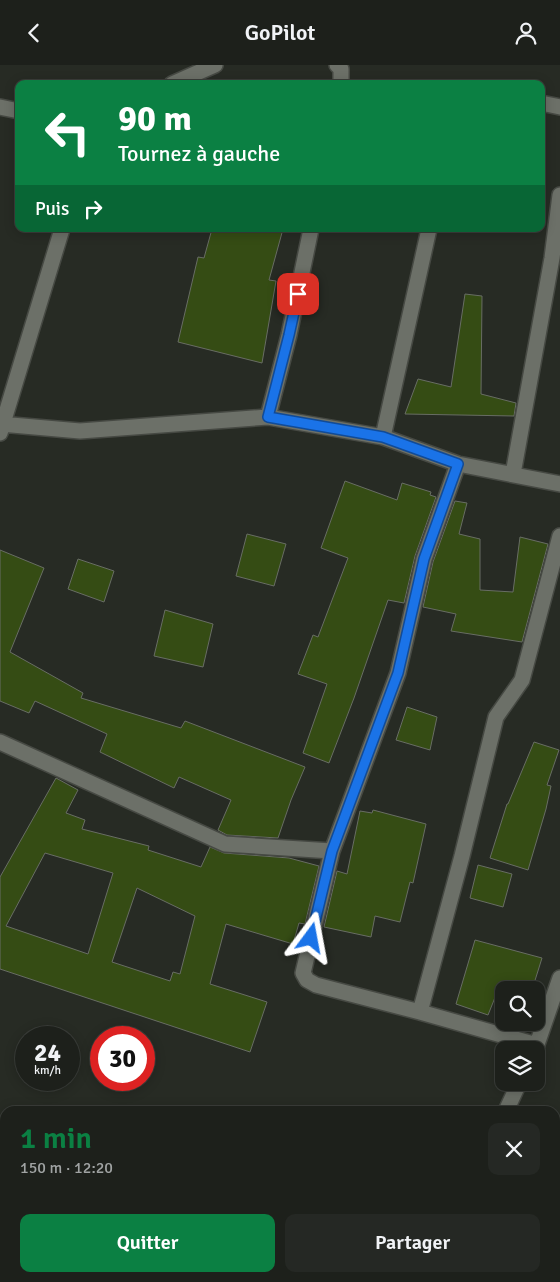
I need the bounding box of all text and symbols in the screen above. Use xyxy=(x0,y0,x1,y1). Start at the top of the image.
icon: back xyxy=(20,19,48,47)
text: GoPilot xyxy=(245,19,315,46)
icon: person xyxy=(512,19,540,47)
text: 90 m xyxy=(118,97,192,140)
icon: left xyxy=(35,100,100,165)
text: Tournez à gauche xyxy=(118,140,280,167)
icon: right xyxy=(79,195,107,223)
text: Puis xyxy=(35,197,69,221)
pin xyxy=(277,273,319,315)
icon: arrive xyxy=(284,280,312,308)
position arrow xyxy=(284,911,336,963)
map controls xyxy=(495,981,545,1091)
button: search xyxy=(495,981,545,1031)
speed limit sign: 30 xyxy=(90,1026,155,1091)
text: 24 xyxy=(34,1037,61,1068)
button: layers xyxy=(495,1041,545,1091)
text: km/h xyxy=(34,1063,61,1078)
text: 1 min xyxy=(20,1120,92,1157)
button: close xyxy=(488,1123,540,1175)
text: 150 m · 12:20 xyxy=(20,1158,113,1178)
button: Quitter xyxy=(20,1214,275,1272)
button: Partager xyxy=(285,1214,540,1272)

